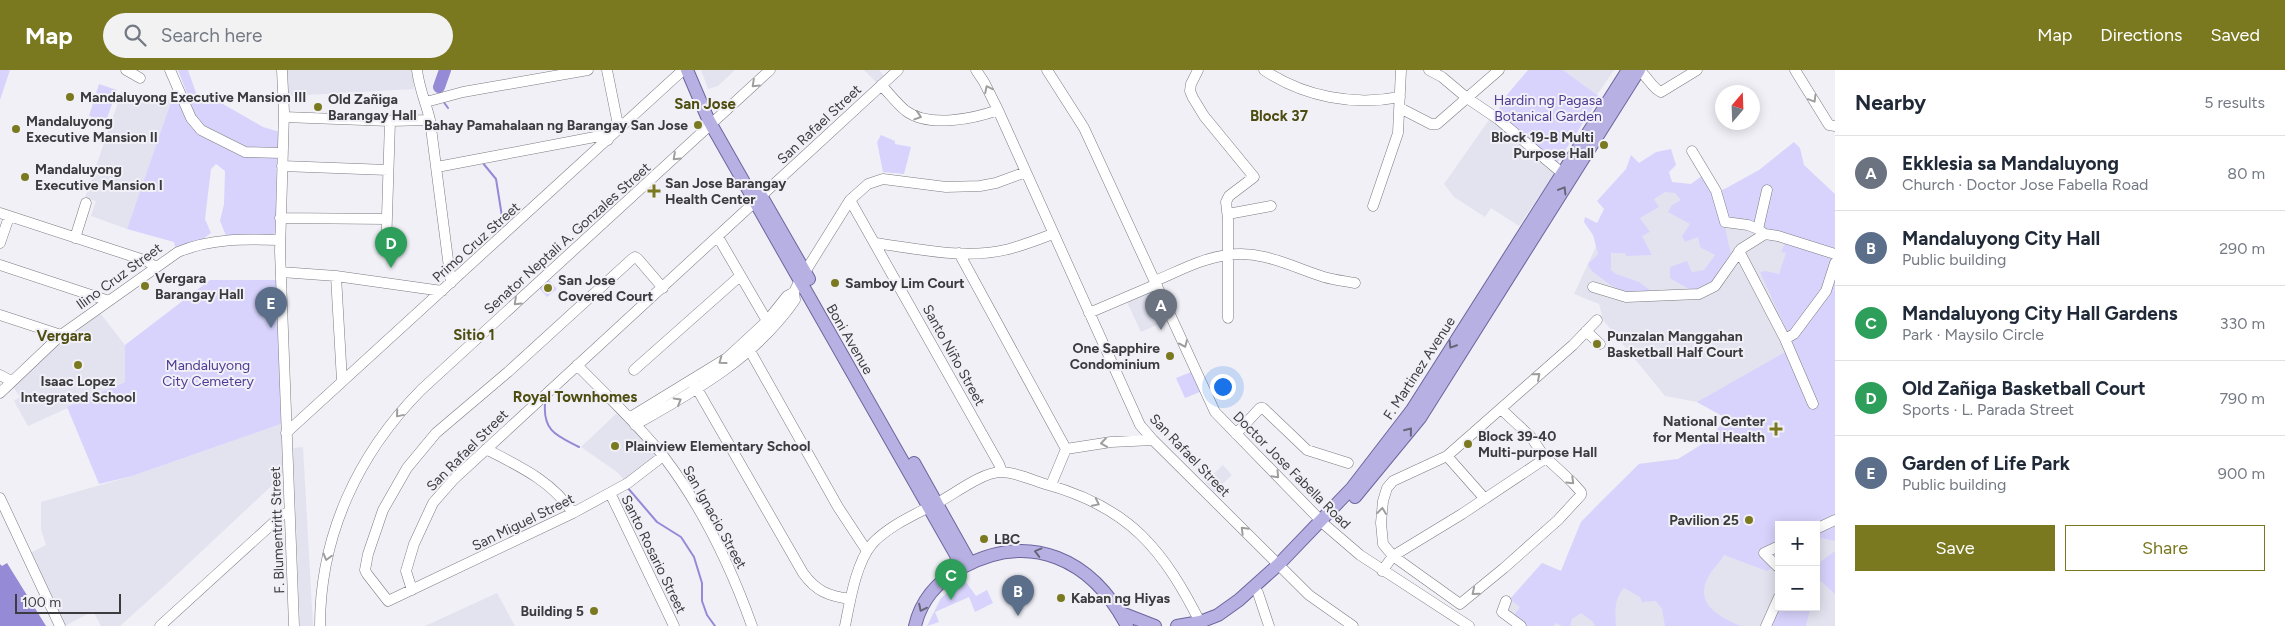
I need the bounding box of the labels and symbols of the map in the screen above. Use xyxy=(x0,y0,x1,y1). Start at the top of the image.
one-way arrow xyxy=(752,78,761,87)
street label: San Rafael Street xyxy=(774,81,865,168)
north arrow xyxy=(1715,85,1760,130)
one-way arrow xyxy=(984,86,994,95)
place label: Mandaluyong Executive Mansion III xyxy=(80,89,306,106)
marker: Mandaluyong Executive Mansion III xyxy=(64,91,76,103)
place label: Old Zañiga Barangay Hall xyxy=(328,91,417,124)
park label: Hardin ng Pagasa Botanical Garden xyxy=(1494,92,1602,125)
one-way arrow xyxy=(1806,94,1816,103)
district label: San Jose xyxy=(674,95,736,113)
marker: Old Zañiga Barangay Hall xyxy=(312,101,324,113)
district label: Block 37 xyxy=(1250,107,1308,125)
one-way arrow xyxy=(913,110,922,120)
place label: Mandaluyong Executive Mansion II xyxy=(26,113,158,146)
place label: Bahay Pamahalaan ng Barangay San Jose xyxy=(424,117,688,134)
marker: Bahay Pamahalaan ng Barangay San Jose xyxy=(692,119,704,131)
marker: Mandaluyong Executive Mansion II xyxy=(10,123,22,135)
place label: Block 19-B Multi Purpose Hall xyxy=(1491,129,1594,162)
marker: Block 19-B Multi Purpose Hall xyxy=(1598,139,1610,151)
one-way arrow xyxy=(672,151,681,160)
street label: Senator Neptali A. Gonzales Street xyxy=(481,159,654,318)
place label: Mandaluyong Executive Mansion I xyxy=(35,161,163,194)
marker: Mandaluyong Executive Mansion I xyxy=(19,171,31,183)
place label: San Jose Barangay Health Center xyxy=(665,175,787,208)
marker: San Jose Barangay Health Center xyxy=(647,184,661,198)
one-way arrow xyxy=(1556,187,1566,196)
street label: Primo Cruz Street xyxy=(429,199,524,286)
pin: D xyxy=(375,227,407,268)
street label: Ilino Cruz Street xyxy=(73,240,165,313)
place label: Vergara Barangay Hall xyxy=(155,270,244,303)
place label: San Jose Covered Court xyxy=(558,272,654,305)
place label: Samboy Lim Court xyxy=(845,275,965,292)
marker: Samboy Lim Court xyxy=(829,277,841,289)
marker: Vergara Barangay Hall xyxy=(139,280,151,292)
marker: San Jose Covered Court xyxy=(542,282,554,294)
pin: E xyxy=(255,287,287,328)
pin: A xyxy=(1145,289,1177,330)
one-way arrow xyxy=(514,296,523,305)
street label: Boni Avenue xyxy=(823,301,877,378)
street label: Santo Niño Street xyxy=(919,302,988,409)
street label: F. Martinez Avenue xyxy=(1380,313,1459,423)
district label: Sitio 1 xyxy=(453,326,495,344)
district label: Vergara xyxy=(37,327,91,345)
place label: Punzalan Manggahan Basketball Half Court xyxy=(1607,328,1744,361)
marker: Punzalan Manggahan Basketball Half Court xyxy=(1591,338,1603,350)
one-way arrow xyxy=(1177,339,1188,348)
place label: One Sapphire Condominium xyxy=(1070,340,1160,373)
one-way arrow xyxy=(1449,340,1458,349)
marker: One Sapphire Condominium xyxy=(1164,350,1176,362)
one-way arrow xyxy=(718,355,728,364)
park label: Mandaluyong City Cemetery xyxy=(162,357,255,390)
marker: Isaac Lopez Integrated School xyxy=(72,359,84,371)
place label: Isaac Lopez Integrated School xyxy=(20,373,136,406)
one-way arrow xyxy=(1532,373,1541,382)
your location xyxy=(1210,374,1236,400)
district label: Royal Townhomes xyxy=(513,388,637,406)
one-way arrow xyxy=(672,397,681,407)
street label: San Rafael Street xyxy=(423,406,512,495)
one-way arrow xyxy=(396,408,405,417)
street label: Doctor Jose Fabella Road xyxy=(1229,408,1354,533)
street label: San Rafael Street xyxy=(1146,410,1233,500)
place label: National Center for Mental Health xyxy=(1653,413,1766,446)
marker: National Center for Mental Health xyxy=(1769,422,1783,436)
one-way arrow xyxy=(1404,427,1413,436)
place label: Block 39-40 Multi-purpose Hall xyxy=(1478,428,1597,461)
place label: Plainview Elementary School xyxy=(625,438,811,455)
one-way arrow xyxy=(1100,438,1108,448)
marker: Block 39-40 Multi-purpose Hall xyxy=(1462,438,1474,450)
marker: Plainview Elementary School xyxy=(609,440,621,452)
street label: San Ignacio Street xyxy=(679,463,750,572)
street label: F. Blumentritt Street xyxy=(267,466,288,594)
one-way arrow xyxy=(1270,469,1279,478)
one-way arrow xyxy=(1565,475,1574,484)
street label: San Miguel Street xyxy=(469,490,577,555)
street label: Santo Rosario Street xyxy=(617,492,690,616)
one-way arrow xyxy=(1091,497,1100,507)
one-way arrow xyxy=(1376,507,1387,515)
place label: Pavilion 25 xyxy=(1669,512,1739,529)
marker: Pavilion 25 xyxy=(1743,514,1755,526)
one-way arrow xyxy=(1241,527,1250,536)
place label: LBC xyxy=(994,531,1020,548)
marker: LBC xyxy=(978,533,990,545)
one-way arrow xyxy=(1035,548,1043,558)
one-way arrow xyxy=(322,553,332,561)
pin: C xyxy=(935,559,967,600)
pin: B xyxy=(1002,575,1034,616)
one-way arrow xyxy=(1471,587,1480,596)
place label: Kaban ng Hiyas xyxy=(1071,590,1171,607)
scale bar xyxy=(15,591,121,614)
marker: Kaban ng Hiyas xyxy=(1055,592,1067,604)
one-way arrow xyxy=(918,602,928,611)
place label: Building 5 xyxy=(521,603,584,620)
marker: Building 5 xyxy=(588,605,600,617)

